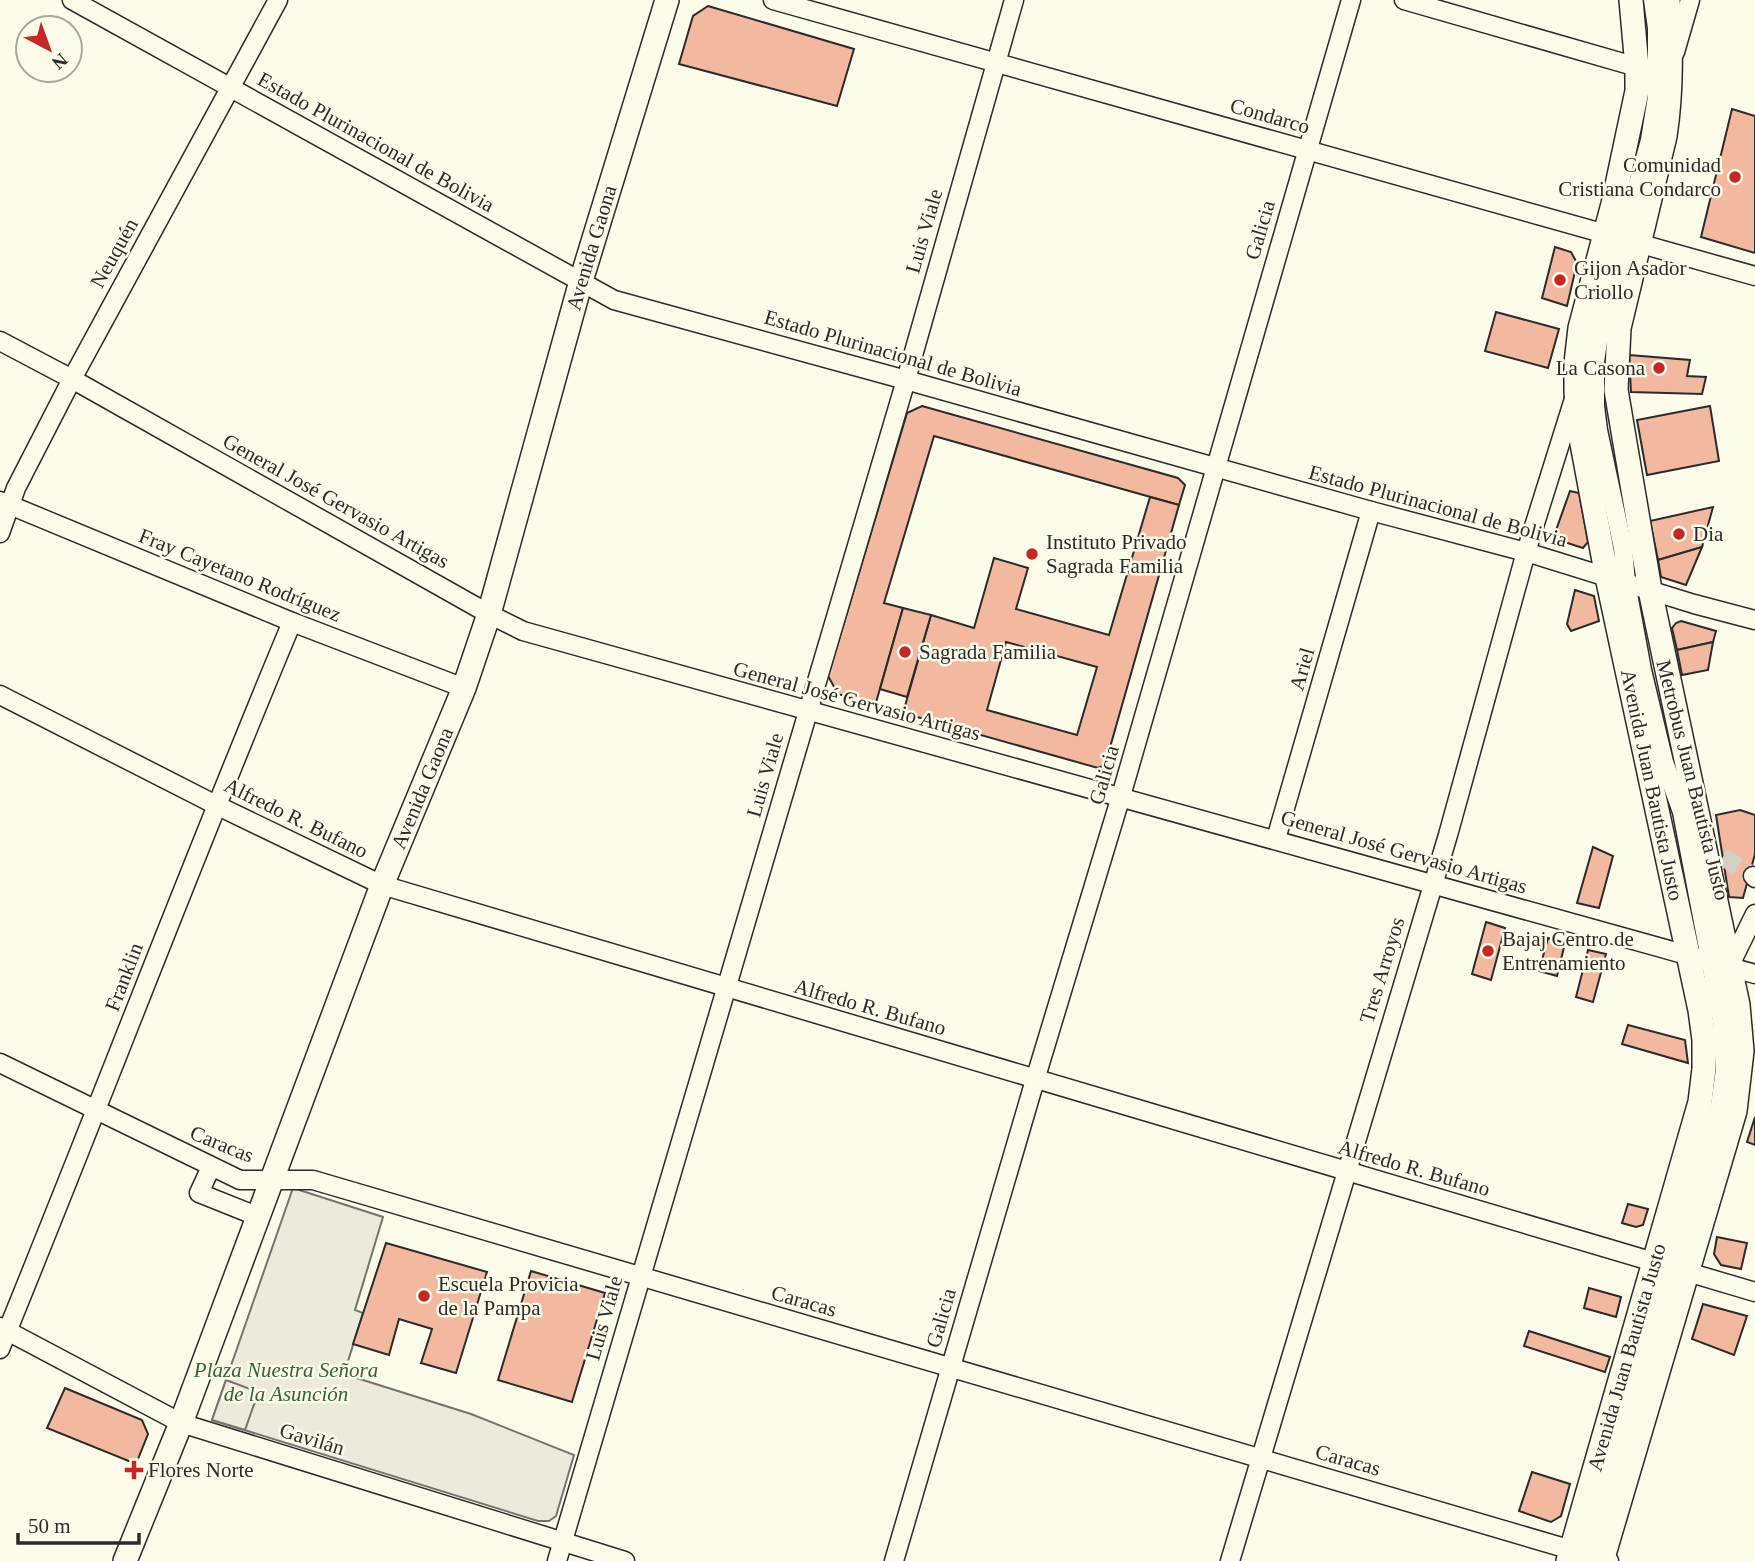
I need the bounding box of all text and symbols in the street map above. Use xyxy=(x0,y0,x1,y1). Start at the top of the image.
north arrow xyxy=(14,14,84,84)
text: N xyxy=(48,49,72,74)
street label: Estado Plurinacional de Bolivia xyxy=(254,67,499,217)
street label: Condarco xyxy=(1227,93,1313,139)
place label: Comunidad Cristiana Condarco xyxy=(1558,153,1721,201)
marker: Comunidad Cristiana Condarco xyxy=(1727,169,1743,185)
street label: Avenida Gaona xyxy=(561,182,622,313)
street label: Luis Viale xyxy=(901,186,947,276)
street label: Galicia xyxy=(1240,197,1280,262)
street label: Neuquén xyxy=(85,214,143,292)
place label: Gijon Asador Criollo xyxy=(1574,256,1687,304)
marker: Gijon Asador Criollo xyxy=(1552,272,1568,288)
street label: Estado Plurinacional de Bolivia xyxy=(762,305,1025,401)
place label: La Casona xyxy=(1556,356,1646,380)
marker: La Casona xyxy=(1651,360,1667,376)
street label: General José Gervasio Artigas xyxy=(219,429,453,573)
street label: Estado Plurinacional de Bolivia xyxy=(1306,460,1570,552)
place label: Dia xyxy=(1693,522,1724,546)
street label: Fray Cayetano Rodríguez xyxy=(135,523,345,627)
marker: Dia xyxy=(1671,526,1687,542)
place label: Instituto Privado Sagrada Familia xyxy=(1046,530,1187,578)
marker: Instituto Privado Sagrada Familia xyxy=(1024,546,1040,562)
place label: Sagrada Familia xyxy=(919,640,1057,664)
marker: Sagrada Familia xyxy=(897,644,913,660)
street label: Ariel xyxy=(1285,645,1320,693)
street label: General José Gervasio Artigas xyxy=(731,656,983,746)
street label: Metrobus Juan Bautista Justo xyxy=(1652,657,1734,903)
street label: Avenida Juan Bautista Justo xyxy=(1616,667,1688,903)
street label: Avenida Gaona xyxy=(386,723,459,853)
street label: Luis Viale xyxy=(742,730,788,820)
street label: Galicia xyxy=(1084,742,1124,807)
street label: Alfredo R. Bufano xyxy=(220,773,372,863)
street label: General José Gervasio Artigas xyxy=(1278,805,1530,899)
street label: Tres Arroyos xyxy=(1355,914,1409,1026)
place label: Bajaj Centro de Entrenamiento xyxy=(1502,927,1634,975)
street label: Franklin xyxy=(100,939,148,1015)
marker: Bajaj Centro de Entrenamiento xyxy=(1480,943,1496,959)
street label: Alfredo R. Bufano xyxy=(791,974,949,1040)
street label: Caracas xyxy=(187,1120,257,1168)
street label: Alfredo R. Bufano xyxy=(1335,1135,1493,1201)
street label: Avenida Juan Bautista Justo xyxy=(1582,1241,1671,1474)
place label: Escuela Provicia de la Pampa xyxy=(438,1272,579,1320)
street label: Luis Viale xyxy=(581,1273,627,1363)
street label: Caracas xyxy=(769,1280,839,1322)
street label: Galicia xyxy=(921,1285,961,1350)
marker: Escuela Provicia de la Pampa xyxy=(416,1288,432,1304)
park label: Plaza Nuestra Señora de la Asunción xyxy=(193,1358,378,1406)
street label: Gavilán xyxy=(277,1418,348,1460)
street label: Caracas xyxy=(1313,1439,1383,1481)
place label: Flores Norte xyxy=(148,1458,254,1482)
marker: Flores Norte xyxy=(126,1462,142,1478)
scale bar xyxy=(18,1502,138,1546)
text: 50 m xyxy=(28,1514,71,1538)

